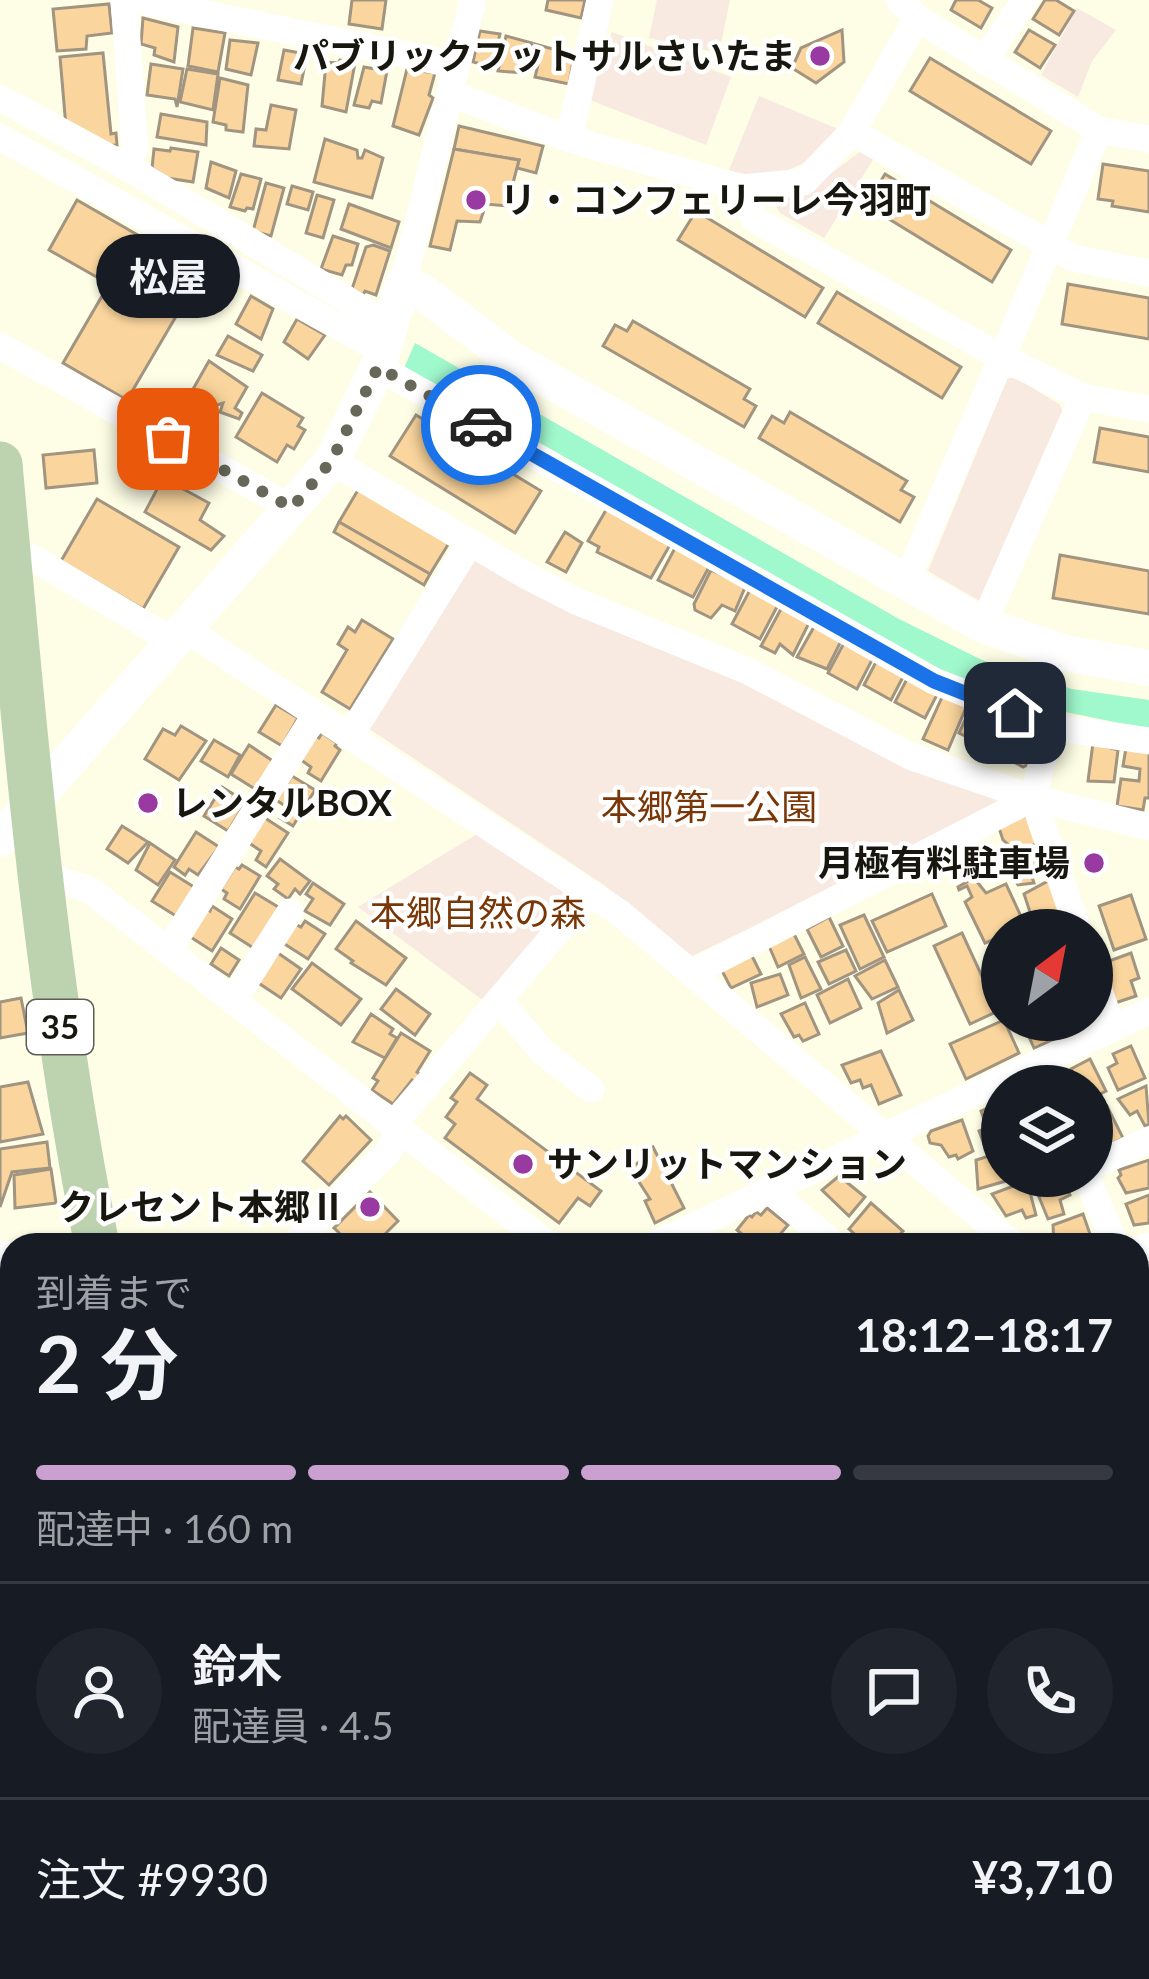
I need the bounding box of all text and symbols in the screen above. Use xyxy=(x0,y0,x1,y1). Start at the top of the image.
place label: パブリックフットサルさいたま xyxy=(293,33,796,77)
marker: パブリックフットサルさいたま xyxy=(807,43,833,69)
place label: リ・コンフェリーレ今羽町 xyxy=(500,177,931,221)
marker: リ・コンフェリーレ今羽町 xyxy=(463,187,489,213)
callout: 松屋 xyxy=(96,235,240,319)
text: 松屋 xyxy=(129,253,207,299)
courier xyxy=(421,365,541,485)
pin xyxy=(117,388,219,490)
icon: car xyxy=(448,392,514,458)
icon: bag xyxy=(135,406,201,472)
pin xyxy=(964,662,1066,764)
icon: home xyxy=(982,680,1048,746)
place label: レンタルBOX xyxy=(172,780,393,824)
park label: 本郷第一公園 xyxy=(601,784,817,828)
marker: レンタルBOX xyxy=(135,790,161,816)
place label: 月極有料駐車場 xyxy=(818,840,1070,884)
marker: 月極有料駐車場 xyxy=(1081,850,1107,876)
park label: 本郷自然の森 xyxy=(370,890,586,934)
north arrow xyxy=(981,909,1113,1041)
map controls xyxy=(981,909,1113,1197)
road number: 35 xyxy=(27,1000,93,1054)
button: layers xyxy=(981,1065,1113,1197)
place label: サンリットマンション xyxy=(547,1141,907,1185)
marker: サンリットマンション xyxy=(510,1151,536,1177)
place label: クレセント本郷Ⅱ xyxy=(58,1184,346,1228)
marker: クレセント本郷Ⅱ xyxy=(357,1194,383,1220)
text: 到着まで xyxy=(36,1269,192,1315)
text: 18:12–18:17 xyxy=(855,1308,1113,1362)
text: 2 分 xyxy=(36,1316,178,1410)
text: 配達中 · 160 m xyxy=(36,1505,293,1551)
button: person xyxy=(36,1628,162,1754)
button: chat xyxy=(831,1628,957,1754)
button: phone xyxy=(987,1628,1113,1754)
text: 鈴木 xyxy=(192,1638,282,1692)
text: 配達員 · 4.5 xyxy=(192,1702,394,1748)
text: ¥3,710 xyxy=(972,1850,1113,1904)
text: 注文 #9930 xyxy=(36,1852,268,1906)

